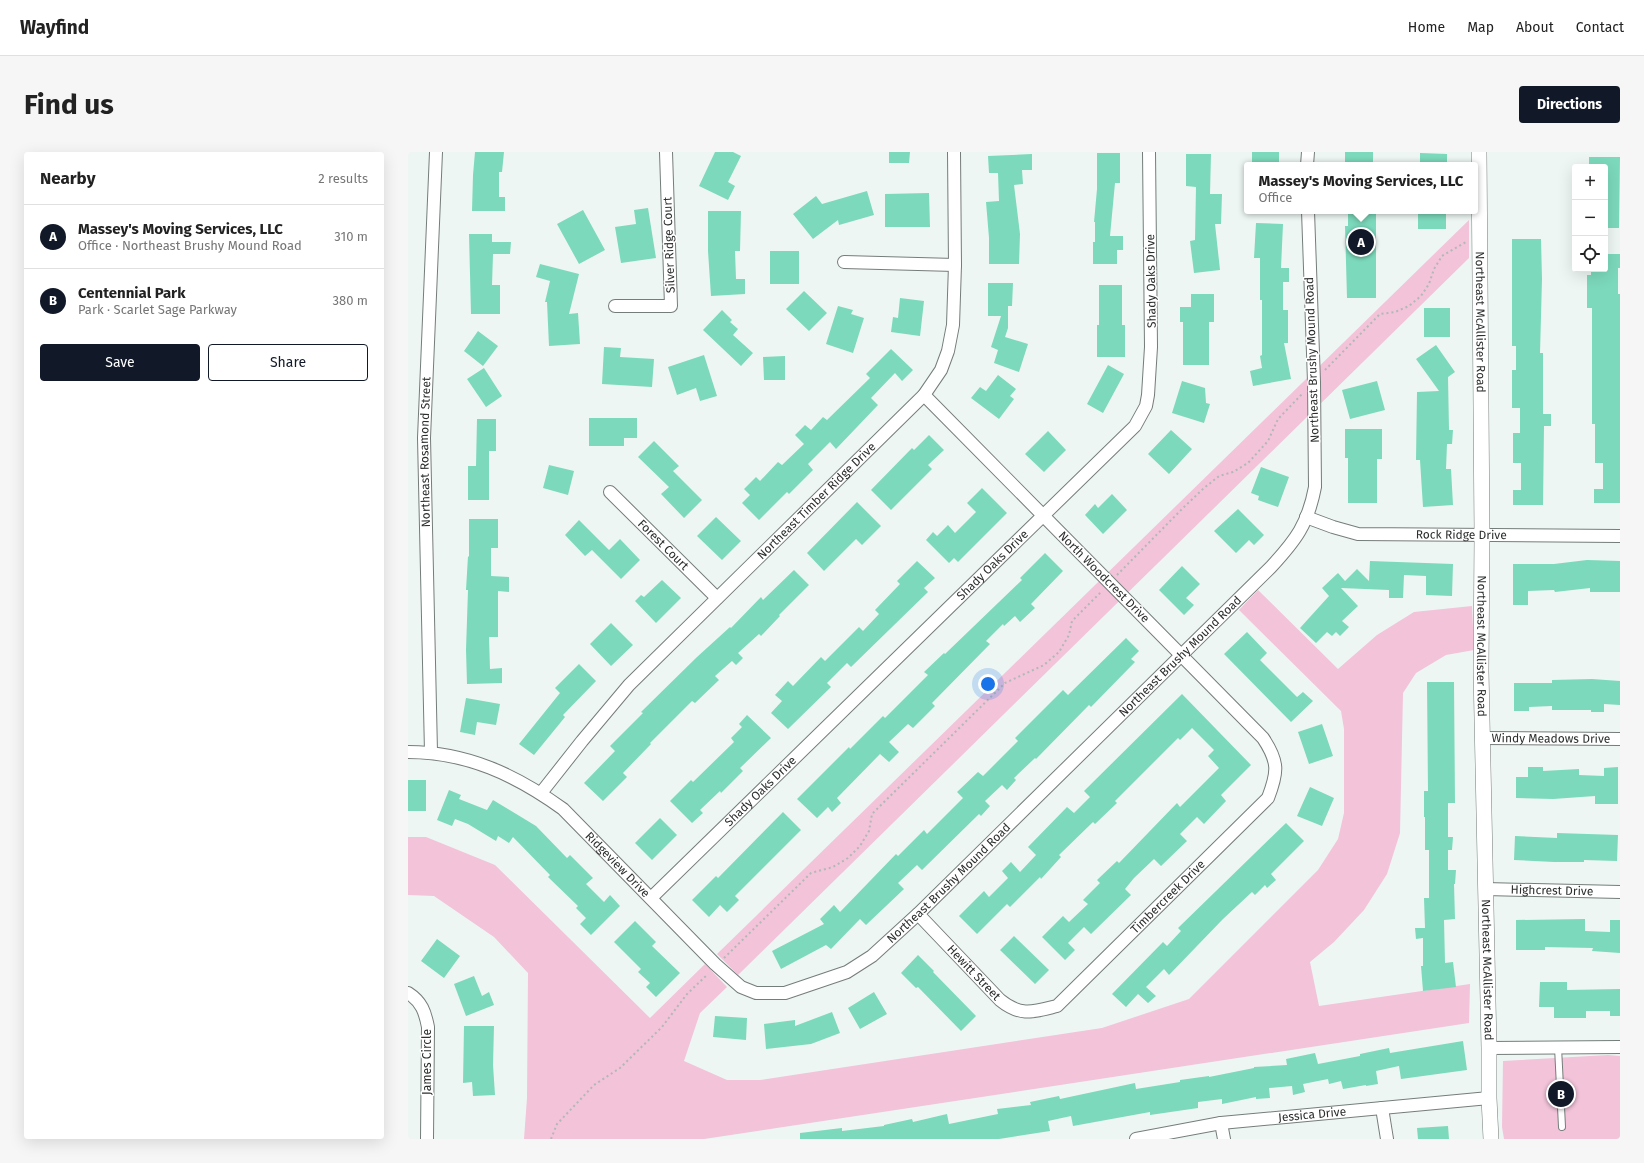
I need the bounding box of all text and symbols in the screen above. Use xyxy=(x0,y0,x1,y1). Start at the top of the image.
text: Wayfind xyxy=(20,16,89,39)
text: Home xyxy=(1408,19,1445,36)
text: Map xyxy=(1467,19,1494,36)
text: About xyxy=(1516,19,1554,36)
text: Contact xyxy=(1576,19,1624,36)
button: Directions xyxy=(1519,86,1620,123)
text: Find us xyxy=(24,88,114,121)
popup xyxy=(1244,162,1478,214)
map controls xyxy=(1572,164,1608,272)
button: + xyxy=(1572,164,1608,200)
text: Nearby xyxy=(40,168,95,189)
text: 2 results xyxy=(318,171,368,186)
text: Massey's Moving Services, LLC xyxy=(1259,172,1463,190)
text: Office xyxy=(1259,190,1292,205)
street label: Silver Ridge Court xyxy=(660,196,678,293)
button: − xyxy=(1572,200,1608,236)
text: Massey's Moving Services, LLC xyxy=(78,220,283,238)
pin: A xyxy=(1348,227,1374,257)
text: A xyxy=(49,229,57,244)
text: 310 m xyxy=(334,229,368,244)
street label: Shady Oaks Drive xyxy=(1143,234,1159,328)
button: locate xyxy=(1572,236,1608,272)
text: Office · Northeast Brushy Mound Road xyxy=(78,238,302,253)
street label: Northeast McAllister Road xyxy=(1473,251,1488,393)
street label: Northeast Brushy Mound Road xyxy=(1302,277,1322,443)
text: Centennial Park xyxy=(78,284,185,302)
text: B xyxy=(49,293,57,308)
text: 380 m xyxy=(333,293,368,308)
text: Park · Scarlet Sage Parkway xyxy=(78,302,237,317)
button: Save xyxy=(40,344,200,381)
button: Share xyxy=(208,344,368,381)
street label: Northeast Rosamond Street xyxy=(417,376,434,528)
street label: Northeast Timber Ridge Drive xyxy=(754,440,878,562)
street label: Forest Court xyxy=(635,517,692,573)
street label: Shady Oaks Drive xyxy=(954,527,1031,603)
street label: Rock Ridge Drive xyxy=(1416,527,1507,542)
street label: North Woodcrest Drive xyxy=(1056,529,1152,625)
street label: Northeast McAllister Road xyxy=(1474,575,1489,717)
street label: Northeast Brushy Mound Road xyxy=(1116,593,1244,720)
your location xyxy=(978,674,998,694)
street label: Windy Meadows Drive xyxy=(1492,731,1610,746)
street label: Shady Oaks Drive xyxy=(722,753,799,829)
street label: Northeast Brushy Mound Road xyxy=(884,820,1013,946)
street label: Ridgeview Drive xyxy=(582,829,653,900)
street label: Timbercreek Drive xyxy=(1128,857,1208,936)
street label: Highcrest Drive xyxy=(1510,883,1594,898)
street label: Northeast McAllister Road xyxy=(1479,899,1496,1041)
street label: Hewitt Street xyxy=(944,942,1004,1004)
street label: James Circle xyxy=(420,1029,434,1095)
pin: B xyxy=(1548,1079,1574,1109)
street label: Jessica Drive xyxy=(1277,1104,1347,1125)

